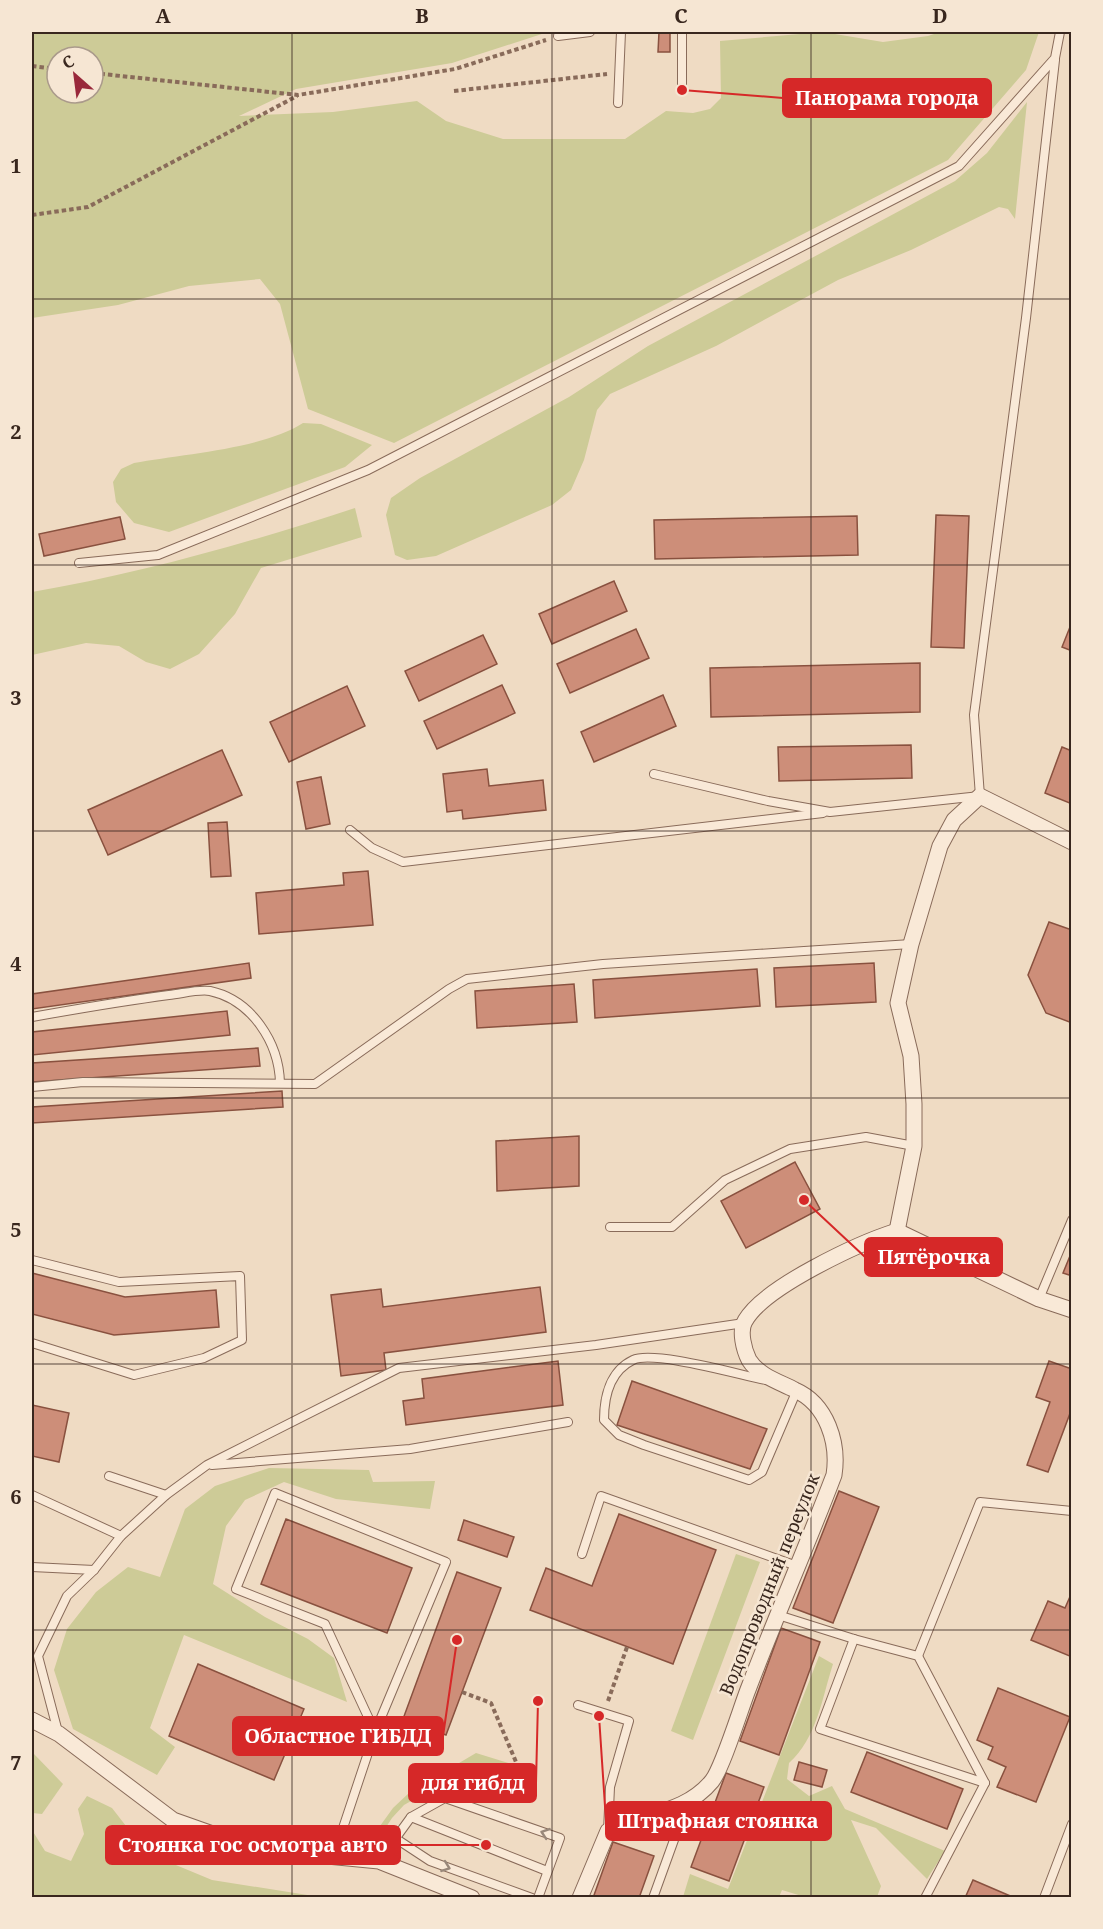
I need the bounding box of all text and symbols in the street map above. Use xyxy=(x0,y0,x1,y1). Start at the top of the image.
text: A xyxy=(155,2,171,29)
text: B xyxy=(415,2,429,29)
text: C xyxy=(674,2,688,29)
text: D xyxy=(932,2,948,29)
north arrow xyxy=(45,45,105,105)
text: С xyxy=(58,50,78,74)
callout: Панорама города xyxy=(783,79,991,117)
text: Панорама города xyxy=(795,84,979,111)
text: 1 xyxy=(10,152,22,179)
text: 2 xyxy=(10,418,22,445)
text: 3 xyxy=(10,684,22,711)
text: 4 xyxy=(10,950,22,977)
text: 5 xyxy=(10,1216,22,1243)
callout: Пятёрочка xyxy=(865,1238,1002,1276)
text: Пятёрочка xyxy=(877,1243,991,1270)
street label: Водопроводный переулок xyxy=(713,1469,825,1699)
text: 6 xyxy=(10,1483,22,1510)
callout: Областное ГИБДД xyxy=(233,1717,443,1755)
text: Областное ГИБДД xyxy=(245,1722,431,1749)
text: 7 xyxy=(10,1749,22,1776)
callout: для гибдд xyxy=(409,1764,536,1802)
text: для гибдд xyxy=(421,1769,525,1796)
callout: Штрафная стоянка xyxy=(606,1802,831,1840)
text: Штрафная стоянка xyxy=(617,1807,819,1834)
callout: Стоянка гос осмотра авто xyxy=(106,1826,400,1864)
one-way arrow xyxy=(540,1827,551,1840)
text: Стоянка гос осмотра авто xyxy=(118,1831,388,1858)
one-way arrow xyxy=(441,1859,451,1872)

